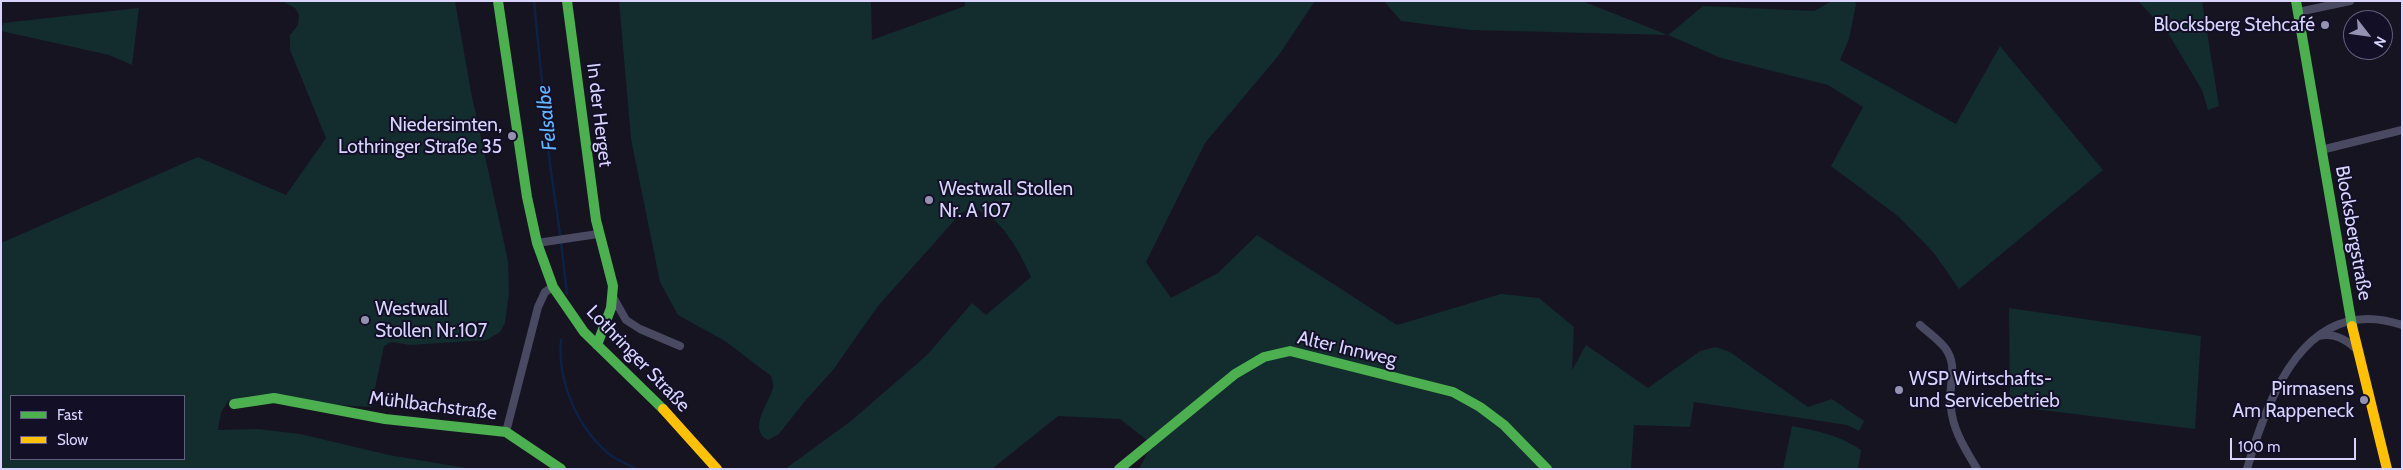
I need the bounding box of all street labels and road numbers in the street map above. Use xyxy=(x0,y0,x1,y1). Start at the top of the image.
street label: In der Herget xyxy=(581,62,617,168)
street label: Blocksbergstraße xyxy=(2330,164,2376,302)
street label: Lothringer Straße xyxy=(581,301,695,417)
street label: Alter Innweg xyxy=(1295,327,1399,371)
street label: Mühlbachstraße xyxy=(368,387,498,425)

